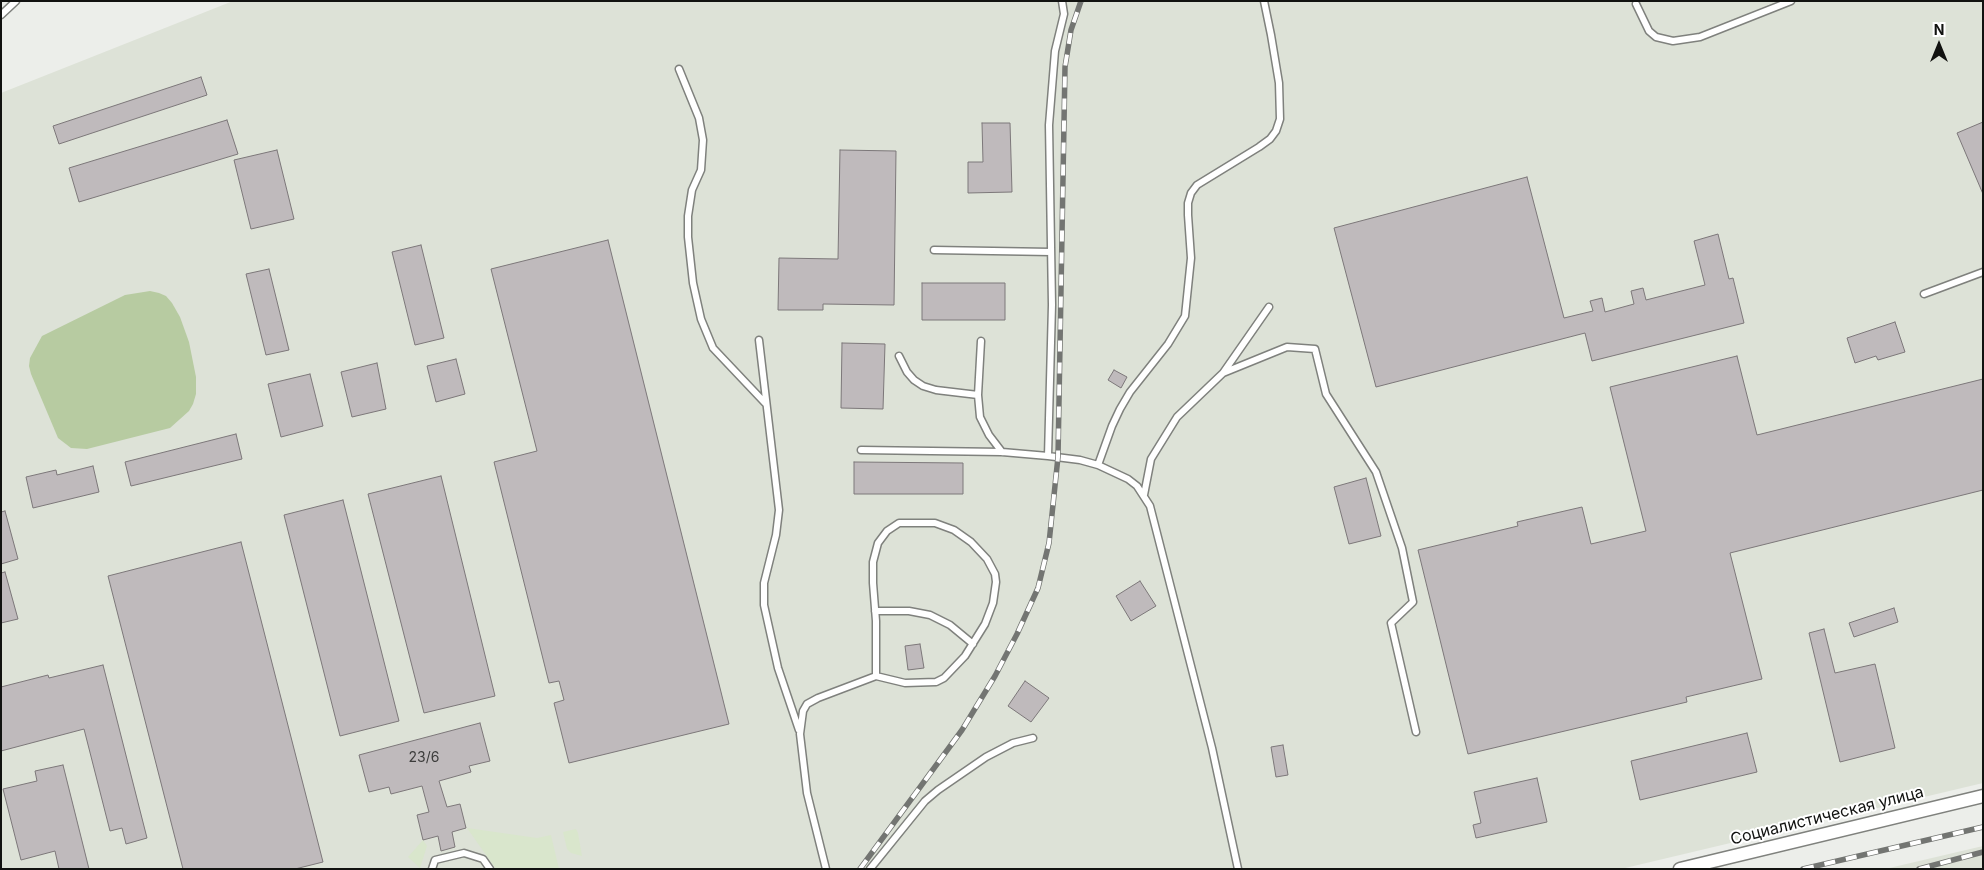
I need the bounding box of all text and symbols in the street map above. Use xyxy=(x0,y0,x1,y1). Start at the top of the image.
north arrow xyxy=(1914,20,1964,70)
text: N xyxy=(1934,21,1944,38)
house number: 23/6 xyxy=(409,750,439,766)
street label: Социалистическая улица xyxy=(1728,783,1926,849)

